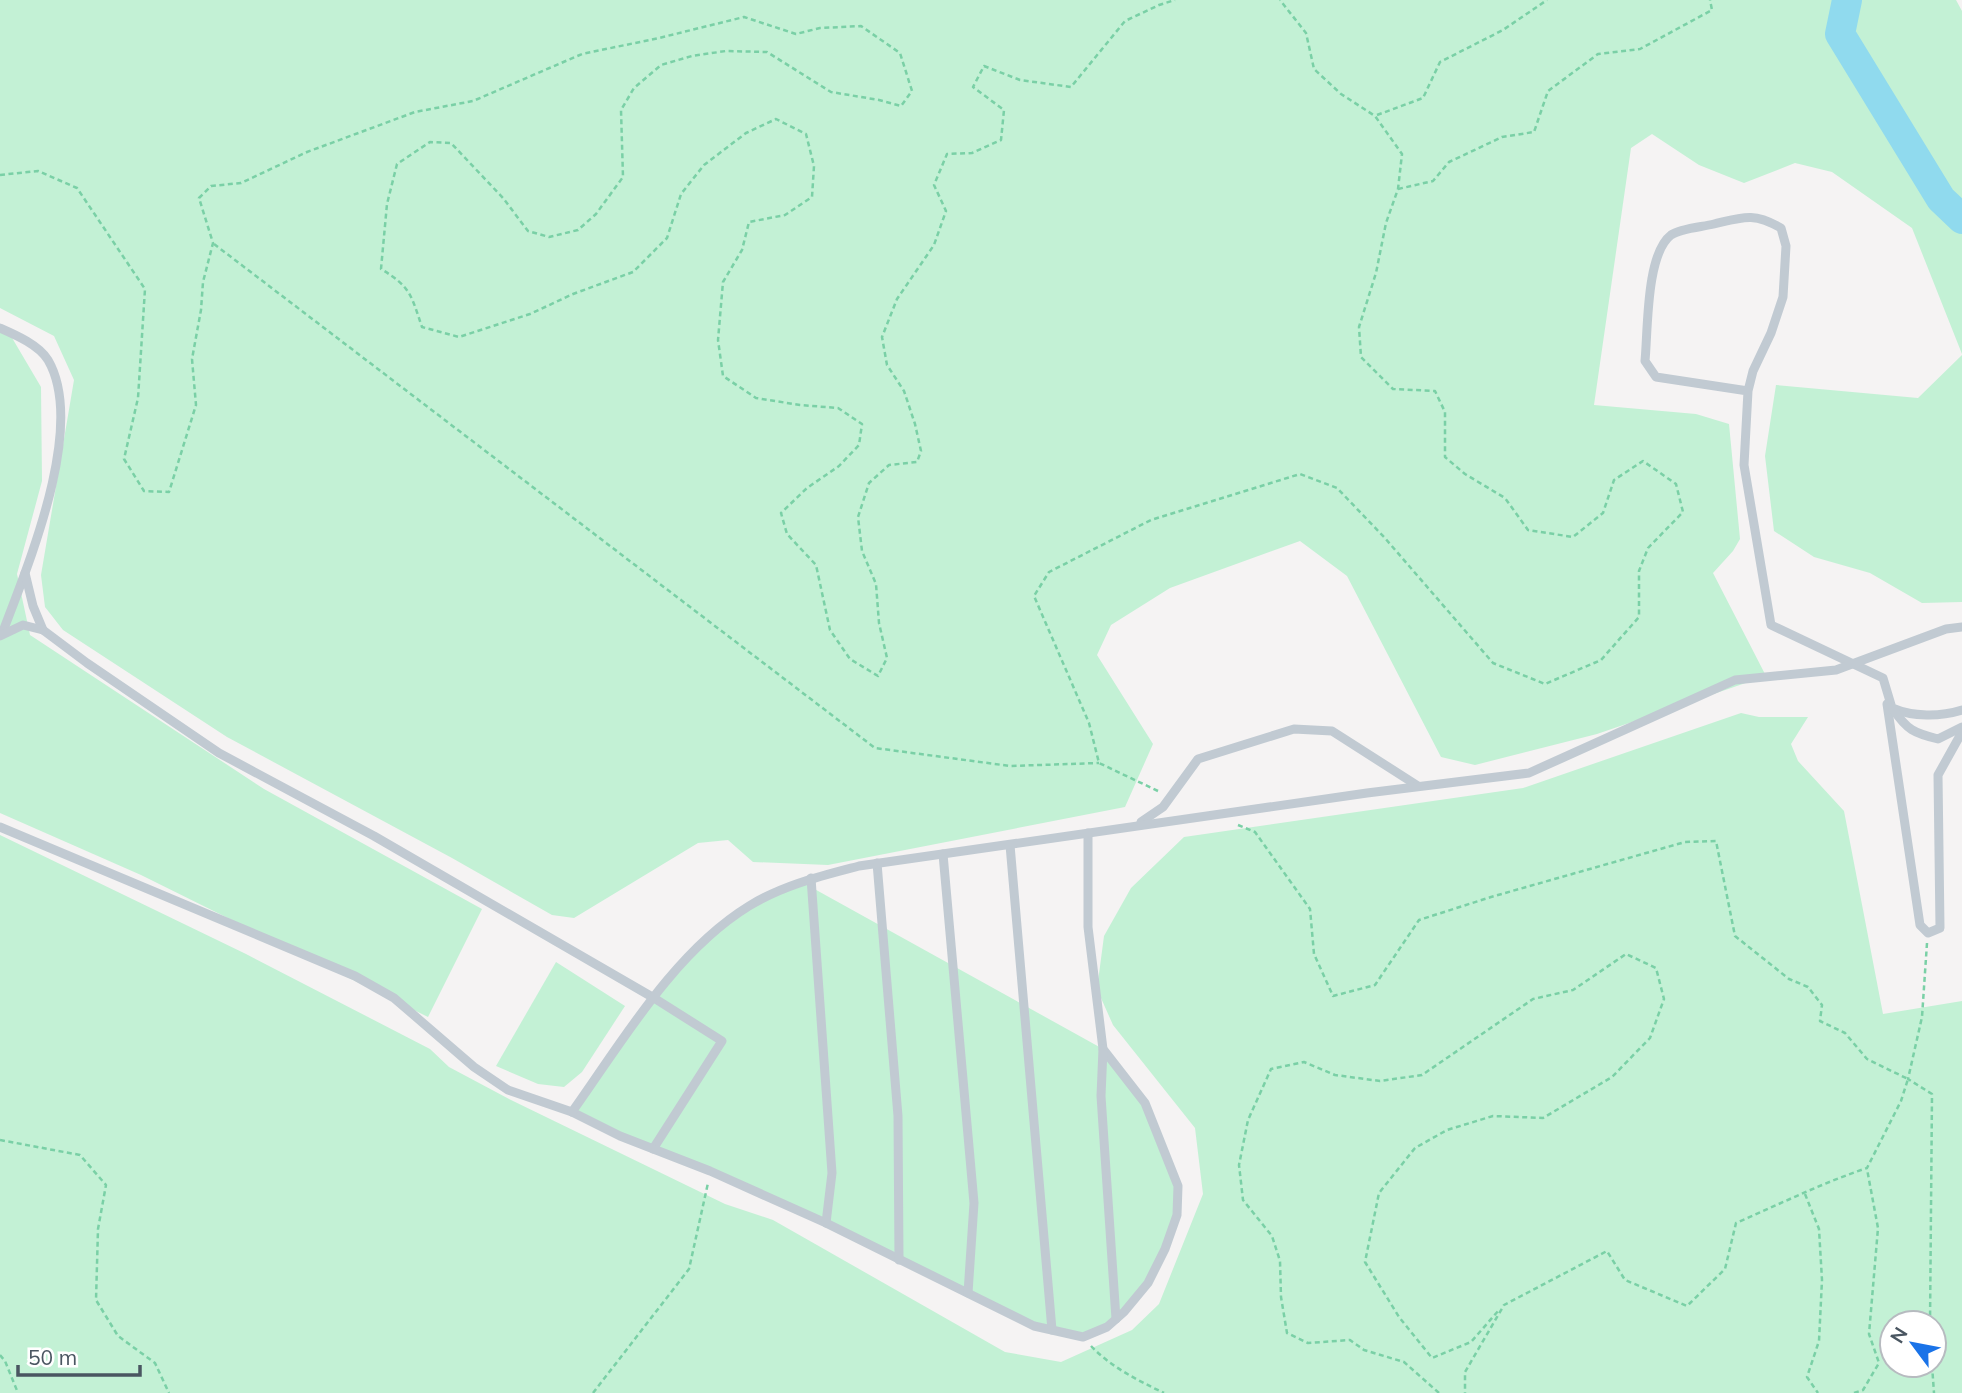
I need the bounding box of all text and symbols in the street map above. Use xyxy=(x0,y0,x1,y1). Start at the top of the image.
north arrow xyxy=(1878,1309,1948,1379)
text: N xyxy=(1885,1323,1913,1347)
scale bar xyxy=(18,1334,140,1378)
text: 50 m xyxy=(28,1344,77,1370)

